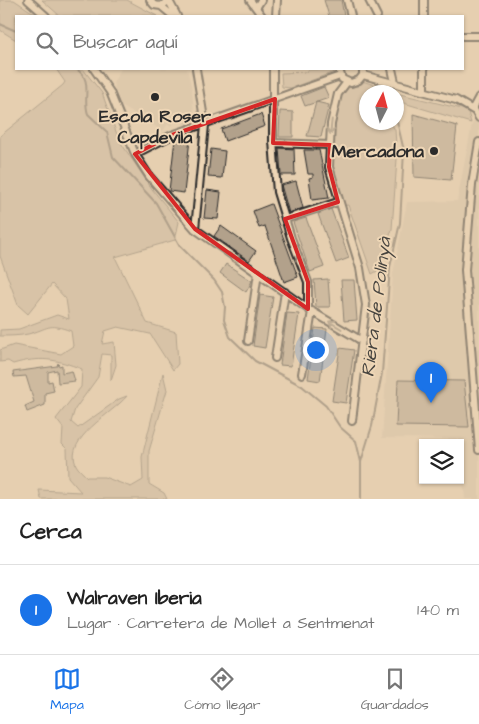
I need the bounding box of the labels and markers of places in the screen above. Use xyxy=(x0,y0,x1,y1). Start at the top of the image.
marker: Escola Roser Capdevila xyxy=(149,91,161,103)
place label: Escola Roser Capdevila xyxy=(99,104,211,150)
place label: Mercadona xyxy=(331,139,425,164)
marker: Mercadona xyxy=(428,145,440,157)
pin: 1 xyxy=(415,362,447,403)

